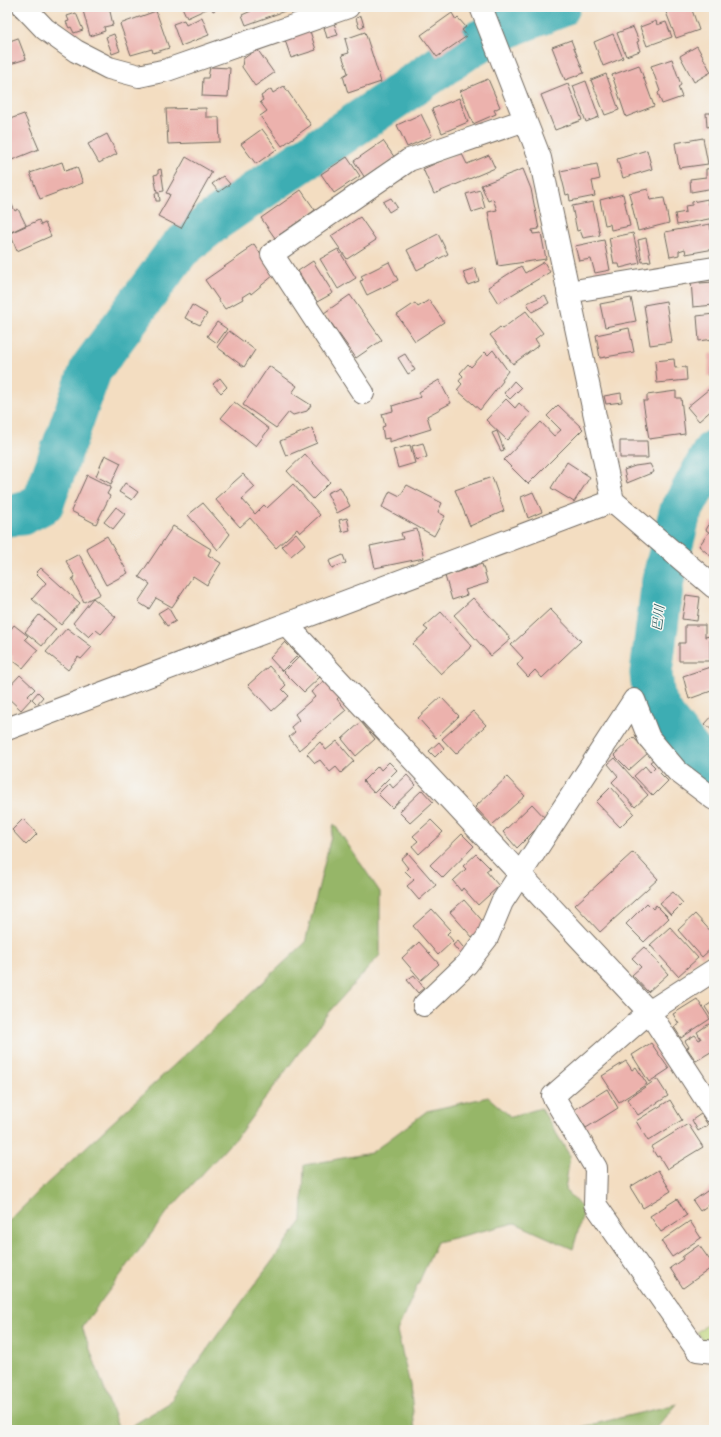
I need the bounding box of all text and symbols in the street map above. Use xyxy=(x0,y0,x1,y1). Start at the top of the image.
water label: 巴川 xyxy=(648,602,668,632)

